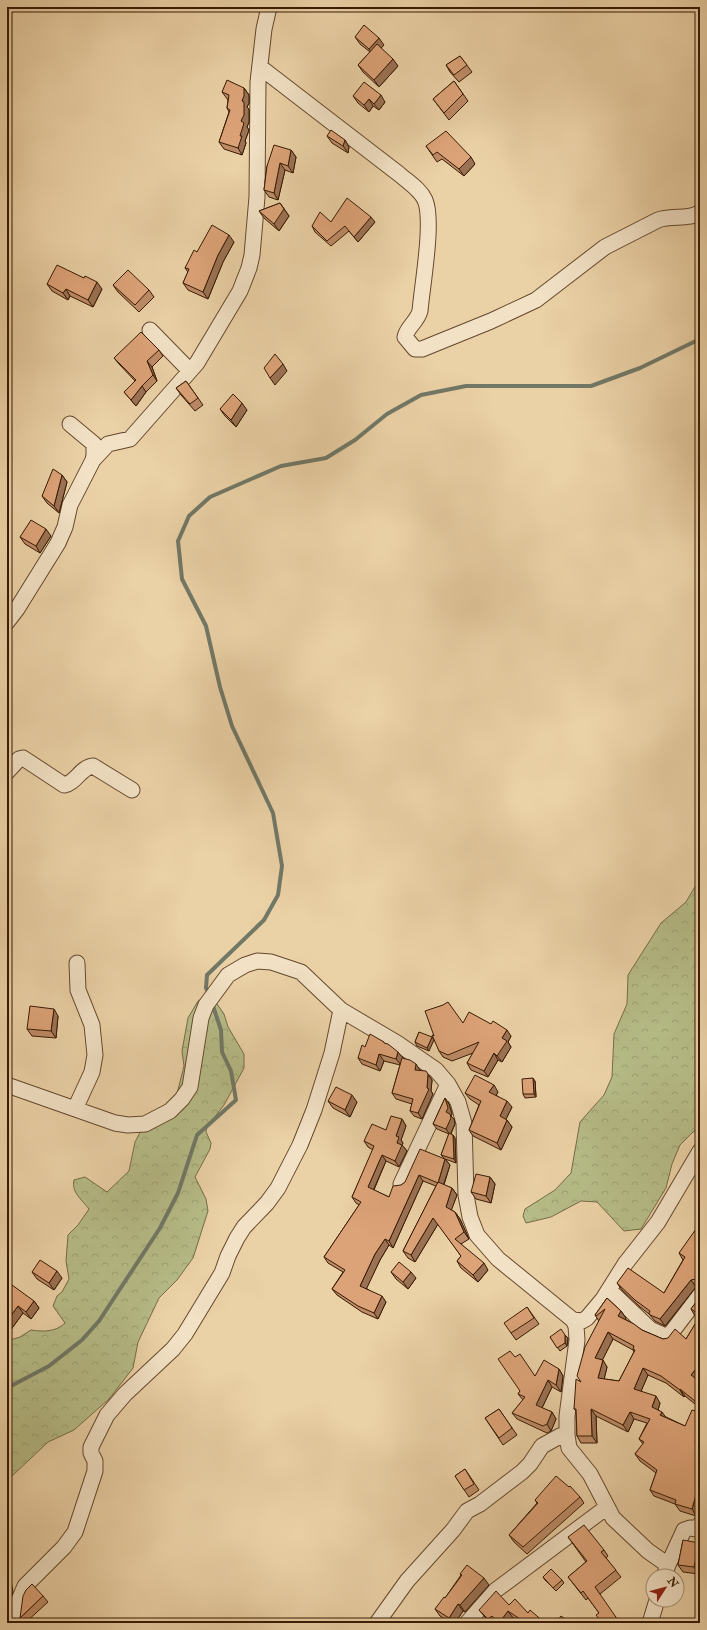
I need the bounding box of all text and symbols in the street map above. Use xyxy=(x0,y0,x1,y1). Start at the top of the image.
north arrow xyxy=(645,1568,685,1608)
text: N xyxy=(664,1574,682,1591)

